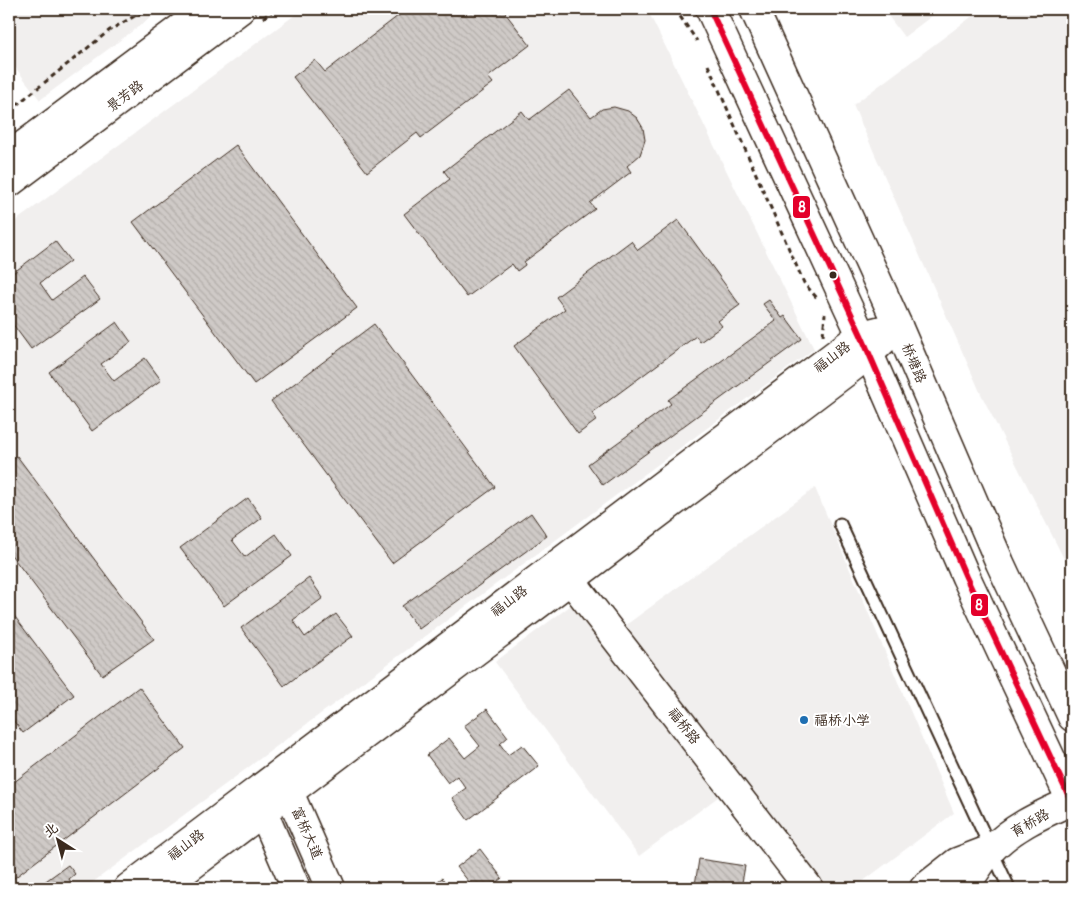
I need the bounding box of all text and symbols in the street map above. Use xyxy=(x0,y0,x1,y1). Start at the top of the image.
street label: 景芳路 xyxy=(103,77,147,115)
line badge: 8 xyxy=(792,195,811,219)
text: 8 xyxy=(798,199,806,216)
unlabelled marker xyxy=(828,270,838,280)
street label: 福山路 xyxy=(810,338,854,376)
street label: 桥塘路 xyxy=(898,340,930,386)
street label: 福山路 xyxy=(487,582,531,620)
line badge: 8 xyxy=(970,593,989,617)
text: 8 xyxy=(975,597,983,614)
street label: 福桥路 xyxy=(664,704,704,748)
place label: 福桥小学 xyxy=(814,712,870,729)
marker: 福桥小学 xyxy=(798,714,810,726)
street label: 富桥大道 xyxy=(288,804,326,862)
street label: 育桥路 xyxy=(1008,805,1052,841)
north arrow xyxy=(32,814,82,864)
text: 北 xyxy=(40,819,61,841)
street label: 福山路 xyxy=(164,826,208,864)

